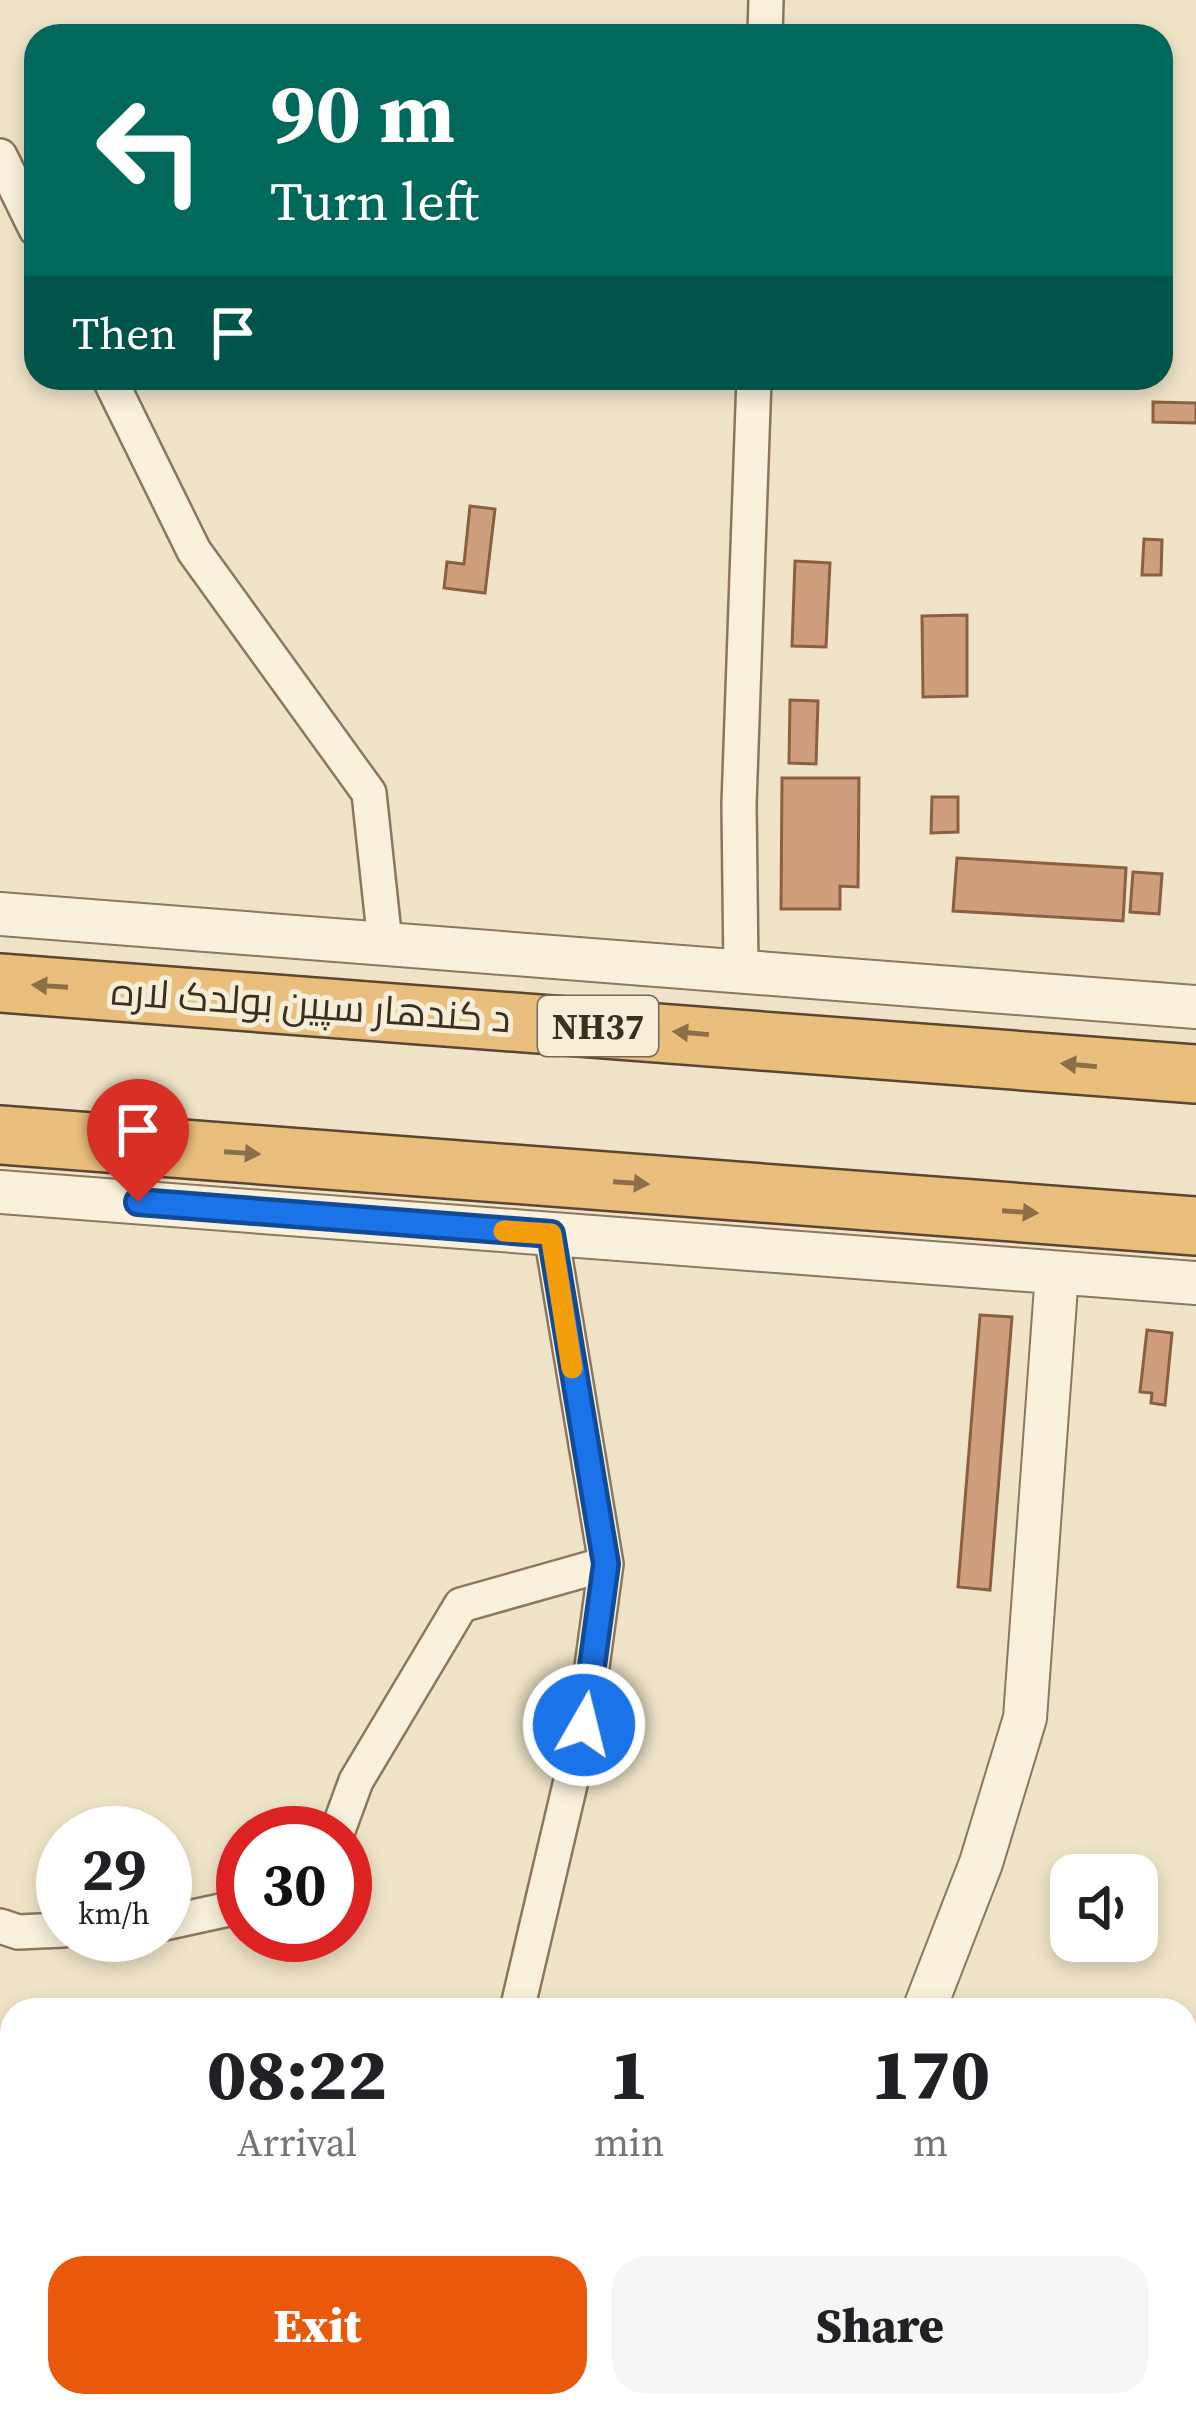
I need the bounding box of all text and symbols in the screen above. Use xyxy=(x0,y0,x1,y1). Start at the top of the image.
text: 90 m xyxy=(270,55,455,170)
icon: left xyxy=(72,72,228,228)
text: Turn left xyxy=(270,164,479,238)
icon: arrive xyxy=(200,300,266,366)
text: Then xyxy=(72,302,176,364)
street label: د کندهار سپین بولدک لاره xyxy=(109,965,513,1045)
one-way arrow xyxy=(30,976,68,995)
road number: NH37 xyxy=(538,996,658,1056)
one-way arrow xyxy=(672,1024,709,1043)
one-way arrow xyxy=(1060,1055,1097,1074)
pin xyxy=(87,1079,189,1202)
icon: arrive xyxy=(105,1097,171,1163)
one-way arrow xyxy=(224,1144,261,1163)
one-way arrow xyxy=(613,1173,650,1192)
one-way arrow xyxy=(1002,1203,1039,1222)
position arrow xyxy=(521,1662,647,1788)
speed limit sign: 30 xyxy=(216,1806,372,1962)
text: 29 xyxy=(81,1828,147,1910)
map controls xyxy=(1050,1854,1158,1962)
button: sound xyxy=(1050,1854,1158,1962)
text: km/h xyxy=(78,1893,150,1934)
text: 08:22 xyxy=(207,2024,387,2123)
text: 1 xyxy=(609,2024,649,2123)
text: 170 xyxy=(871,2024,990,2123)
text: Arrival xyxy=(237,2116,357,2169)
text: min xyxy=(594,2116,664,2169)
text: m xyxy=(913,2116,948,2169)
button: Exit xyxy=(48,2256,587,2394)
button: Share xyxy=(611,2256,1149,2394)

